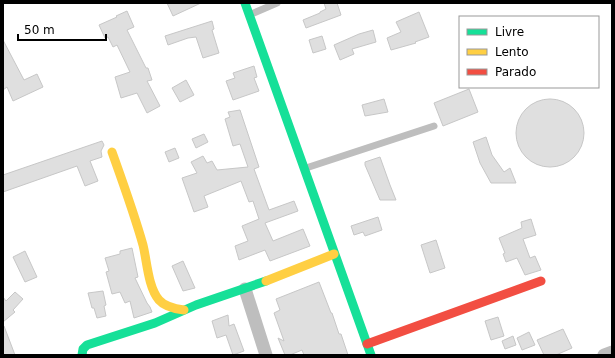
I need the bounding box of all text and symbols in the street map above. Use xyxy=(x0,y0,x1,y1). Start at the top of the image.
scale bar xyxy=(18,16,106,42)
legend xyxy=(459,16,599,88)
text: 50 m xyxy=(24,23,55,37)
text: Livre xyxy=(495,25,524,39)
text: Lento xyxy=(495,45,529,59)
text: Parado xyxy=(495,65,536,79)

